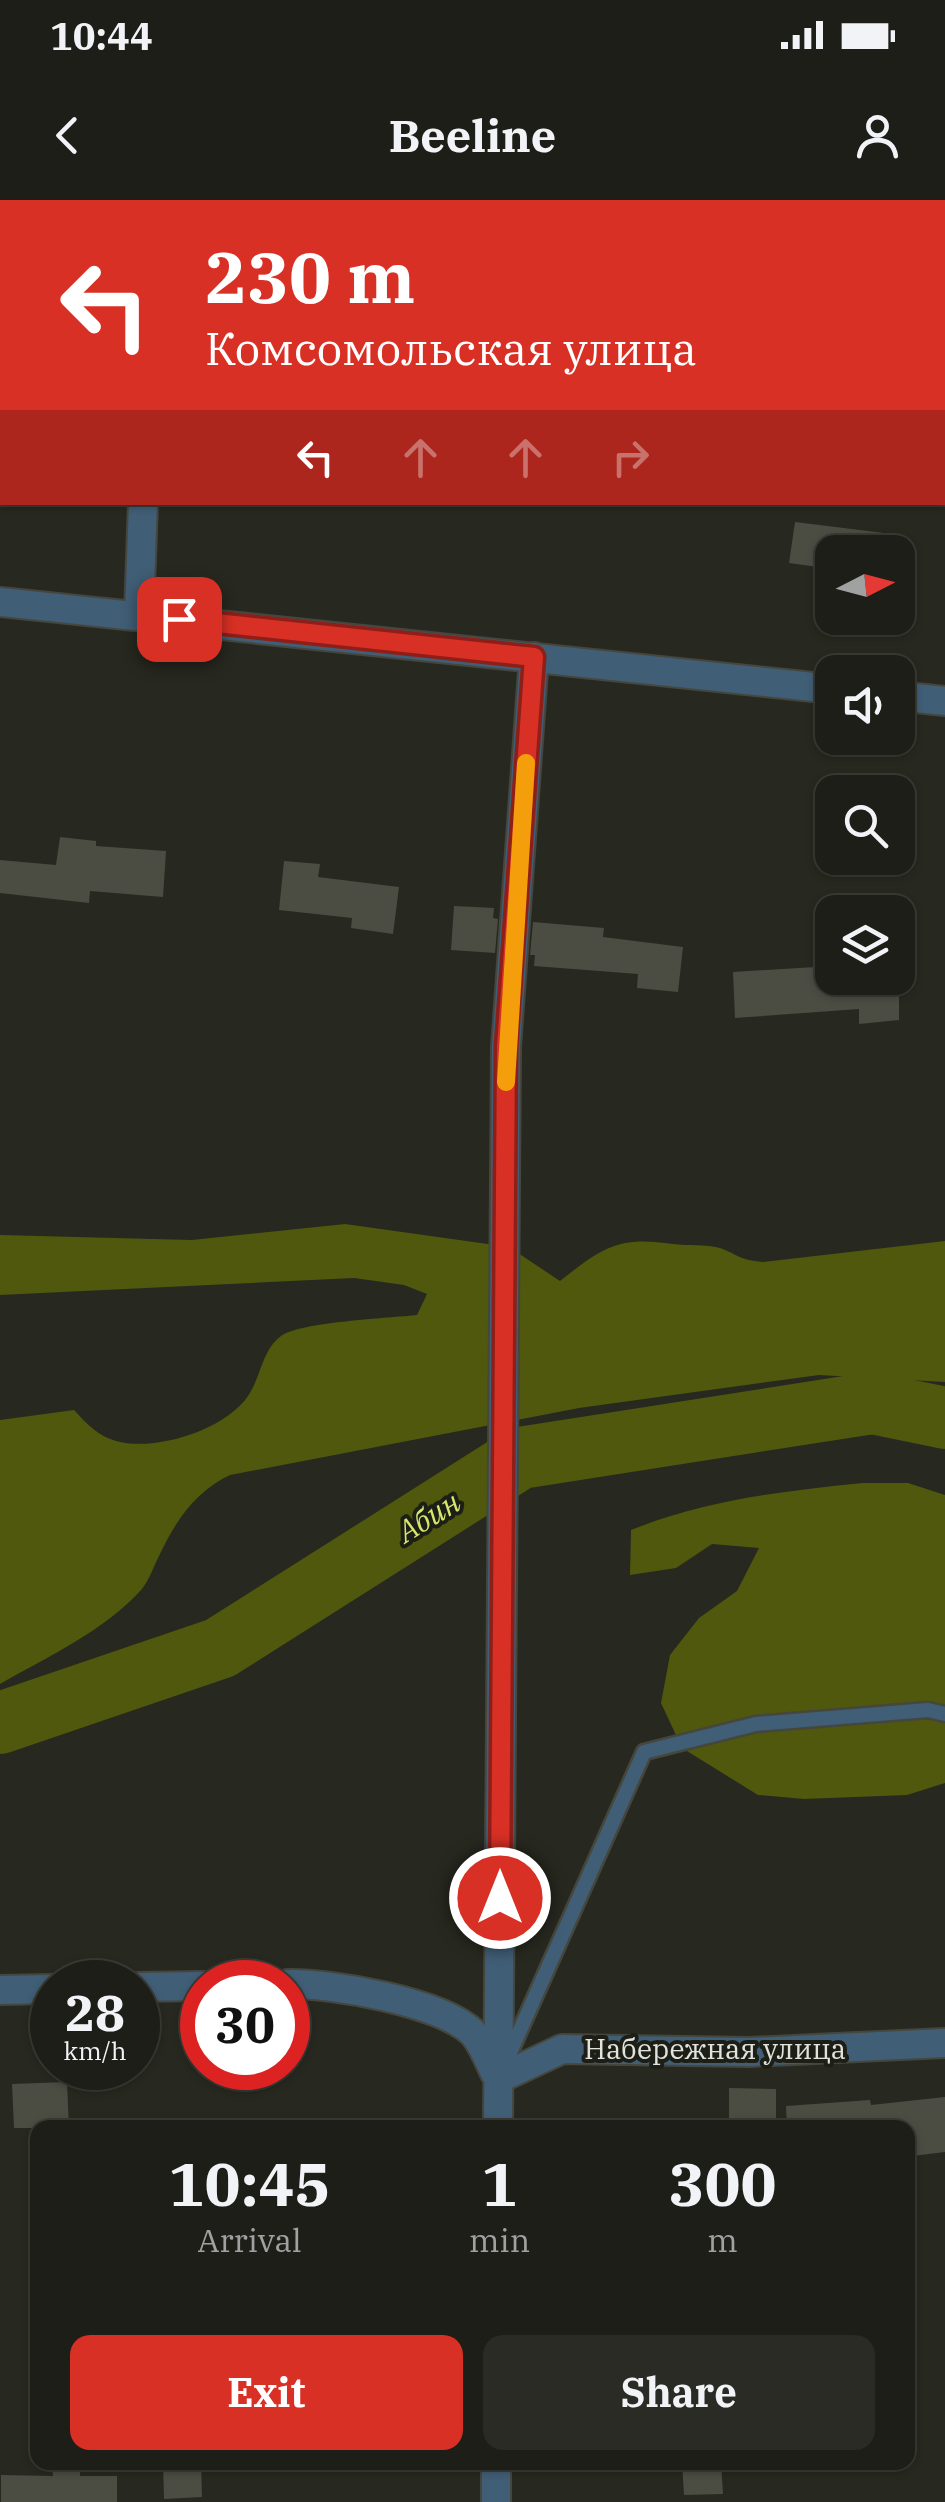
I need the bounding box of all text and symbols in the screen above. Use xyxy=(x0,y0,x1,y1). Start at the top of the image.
text: 10:44 xyxy=(50,11,153,60)
text: Beeline xyxy=(389,106,556,164)
icon: back xyxy=(40,108,95,163)
icon: person xyxy=(850,108,905,163)
text: 230 m xyxy=(205,231,415,322)
icon: left xyxy=(40,240,170,370)
text: Комсомольская улица xyxy=(205,319,697,377)
icon: left xyxy=(288,430,343,485)
icon: ahead xyxy=(393,430,448,485)
icon: ahead xyxy=(498,430,553,485)
icon: right xyxy=(603,430,658,485)
north arrow xyxy=(815,535,915,635)
map controls xyxy=(815,535,915,995)
pin xyxy=(137,577,222,662)
icon: arrive xyxy=(152,592,207,647)
button: sound xyxy=(815,655,915,755)
button: search xyxy=(815,775,915,875)
button: layers xyxy=(815,895,915,995)
water label: Абин xyxy=(387,1482,467,1551)
position arrow xyxy=(448,1846,552,1950)
speed limit sign: 30 xyxy=(180,1960,310,2090)
text: 28 xyxy=(65,1980,125,2045)
street label: Набережная улица xyxy=(584,2030,846,2067)
text: km/h xyxy=(63,2034,127,2067)
text: 10:45 xyxy=(168,2144,331,2223)
text: 1 xyxy=(482,2144,518,2223)
text: 300 xyxy=(669,2144,777,2223)
text: Arrival xyxy=(197,2219,302,2261)
text: min xyxy=(469,2219,530,2261)
text: m xyxy=(707,2219,738,2261)
button: Exit xyxy=(70,2335,463,2450)
button: Share xyxy=(483,2335,875,2450)

